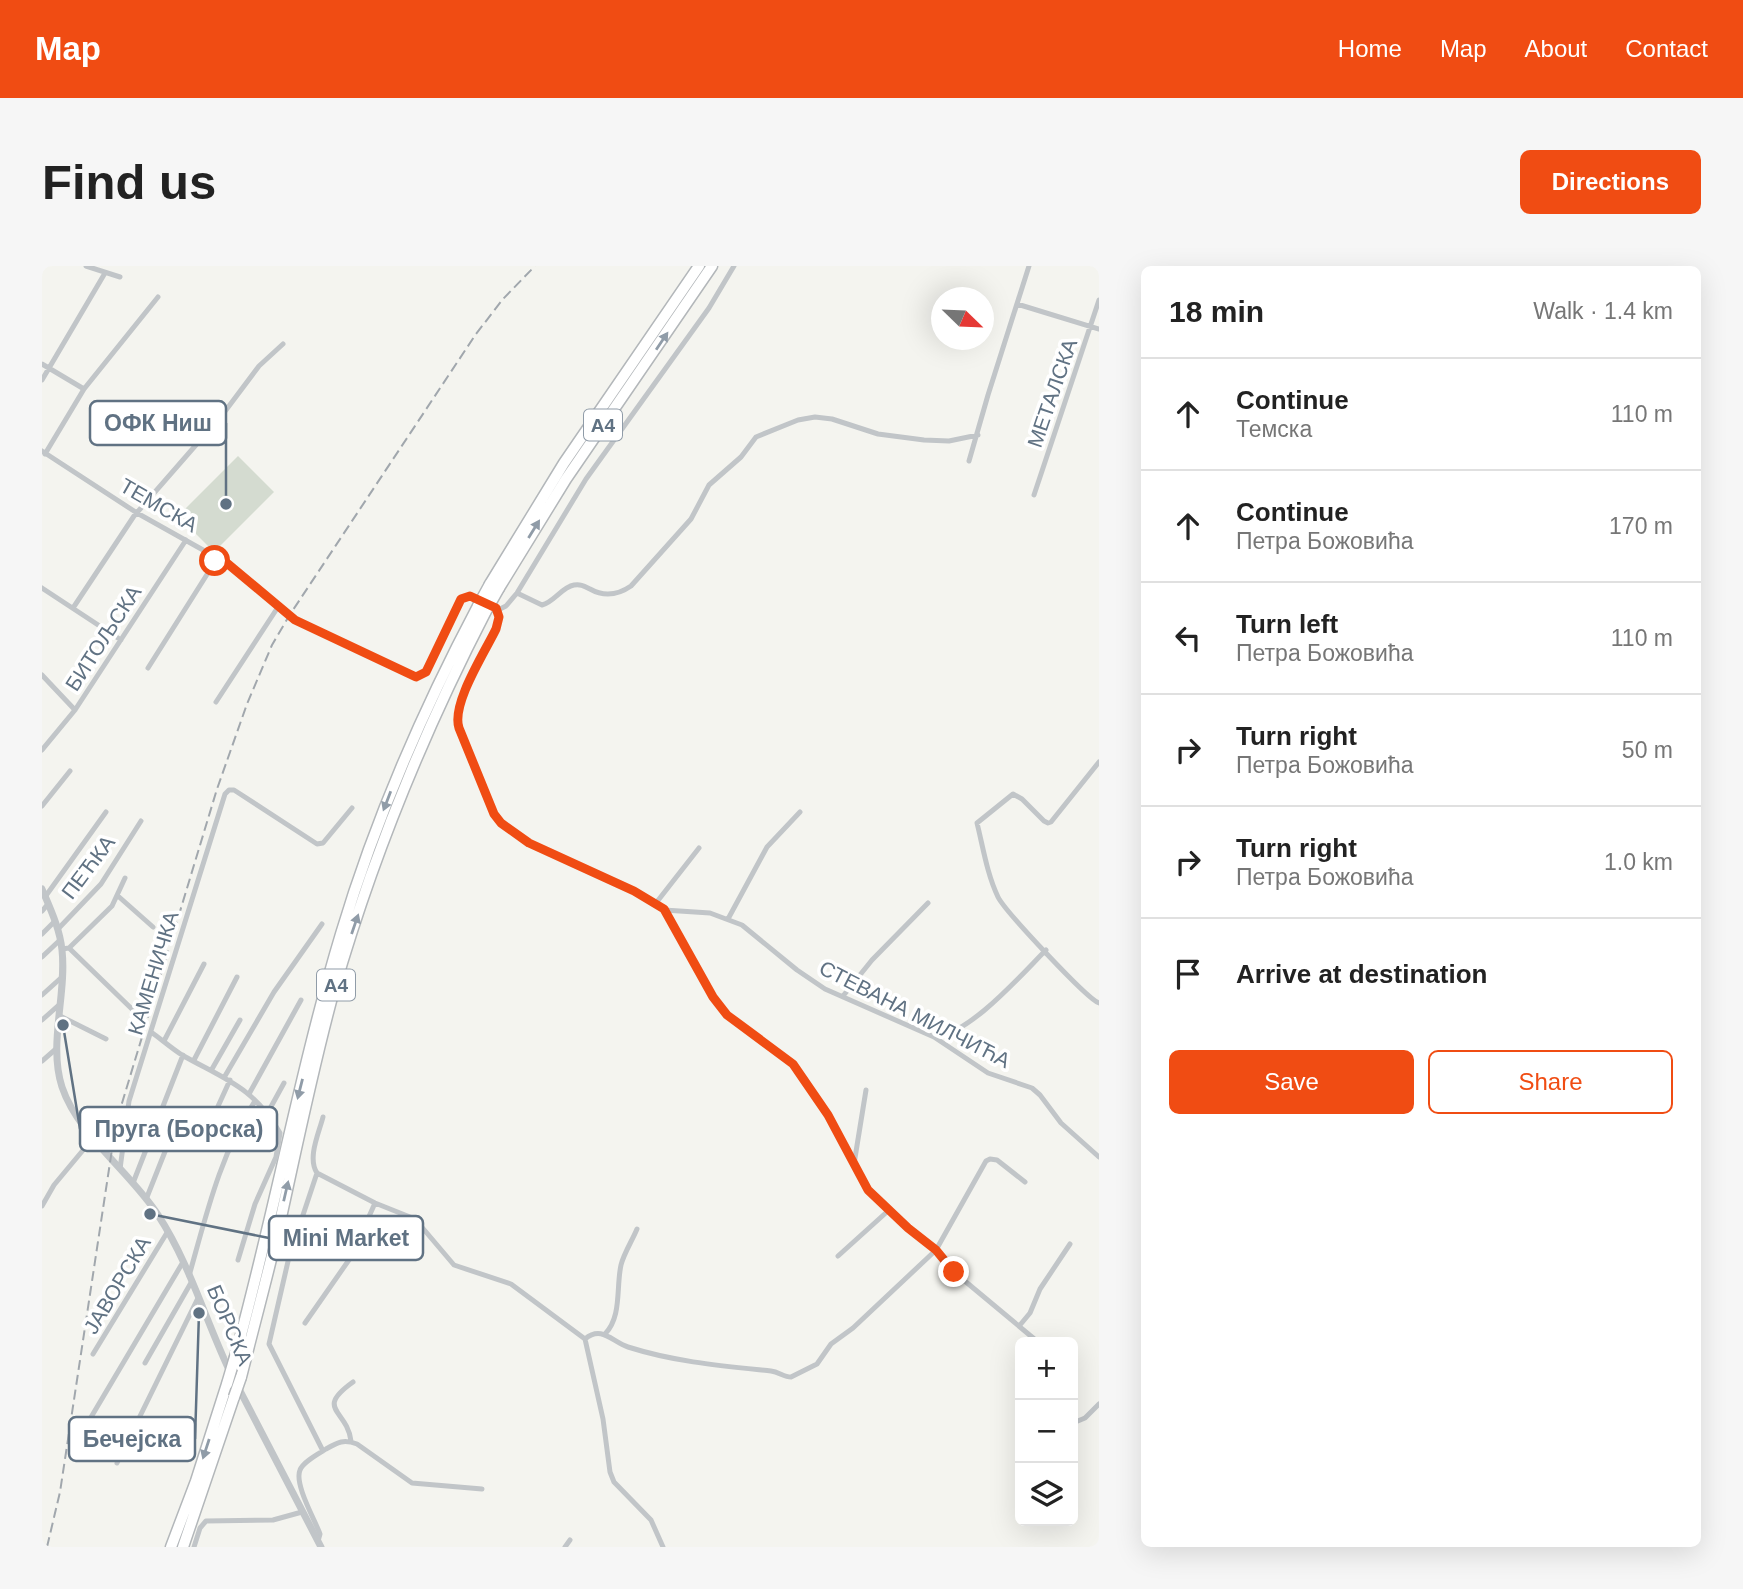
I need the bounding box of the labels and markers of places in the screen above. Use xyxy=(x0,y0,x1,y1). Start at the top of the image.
callout: ОФК Ниш xyxy=(90,401,226,445)
callout: Пруга (Борска) xyxy=(80,1107,277,1151)
callout: Mini Market xyxy=(269,1216,423,1260)
callout: Бечејска xyxy=(69,1417,195,1461)

